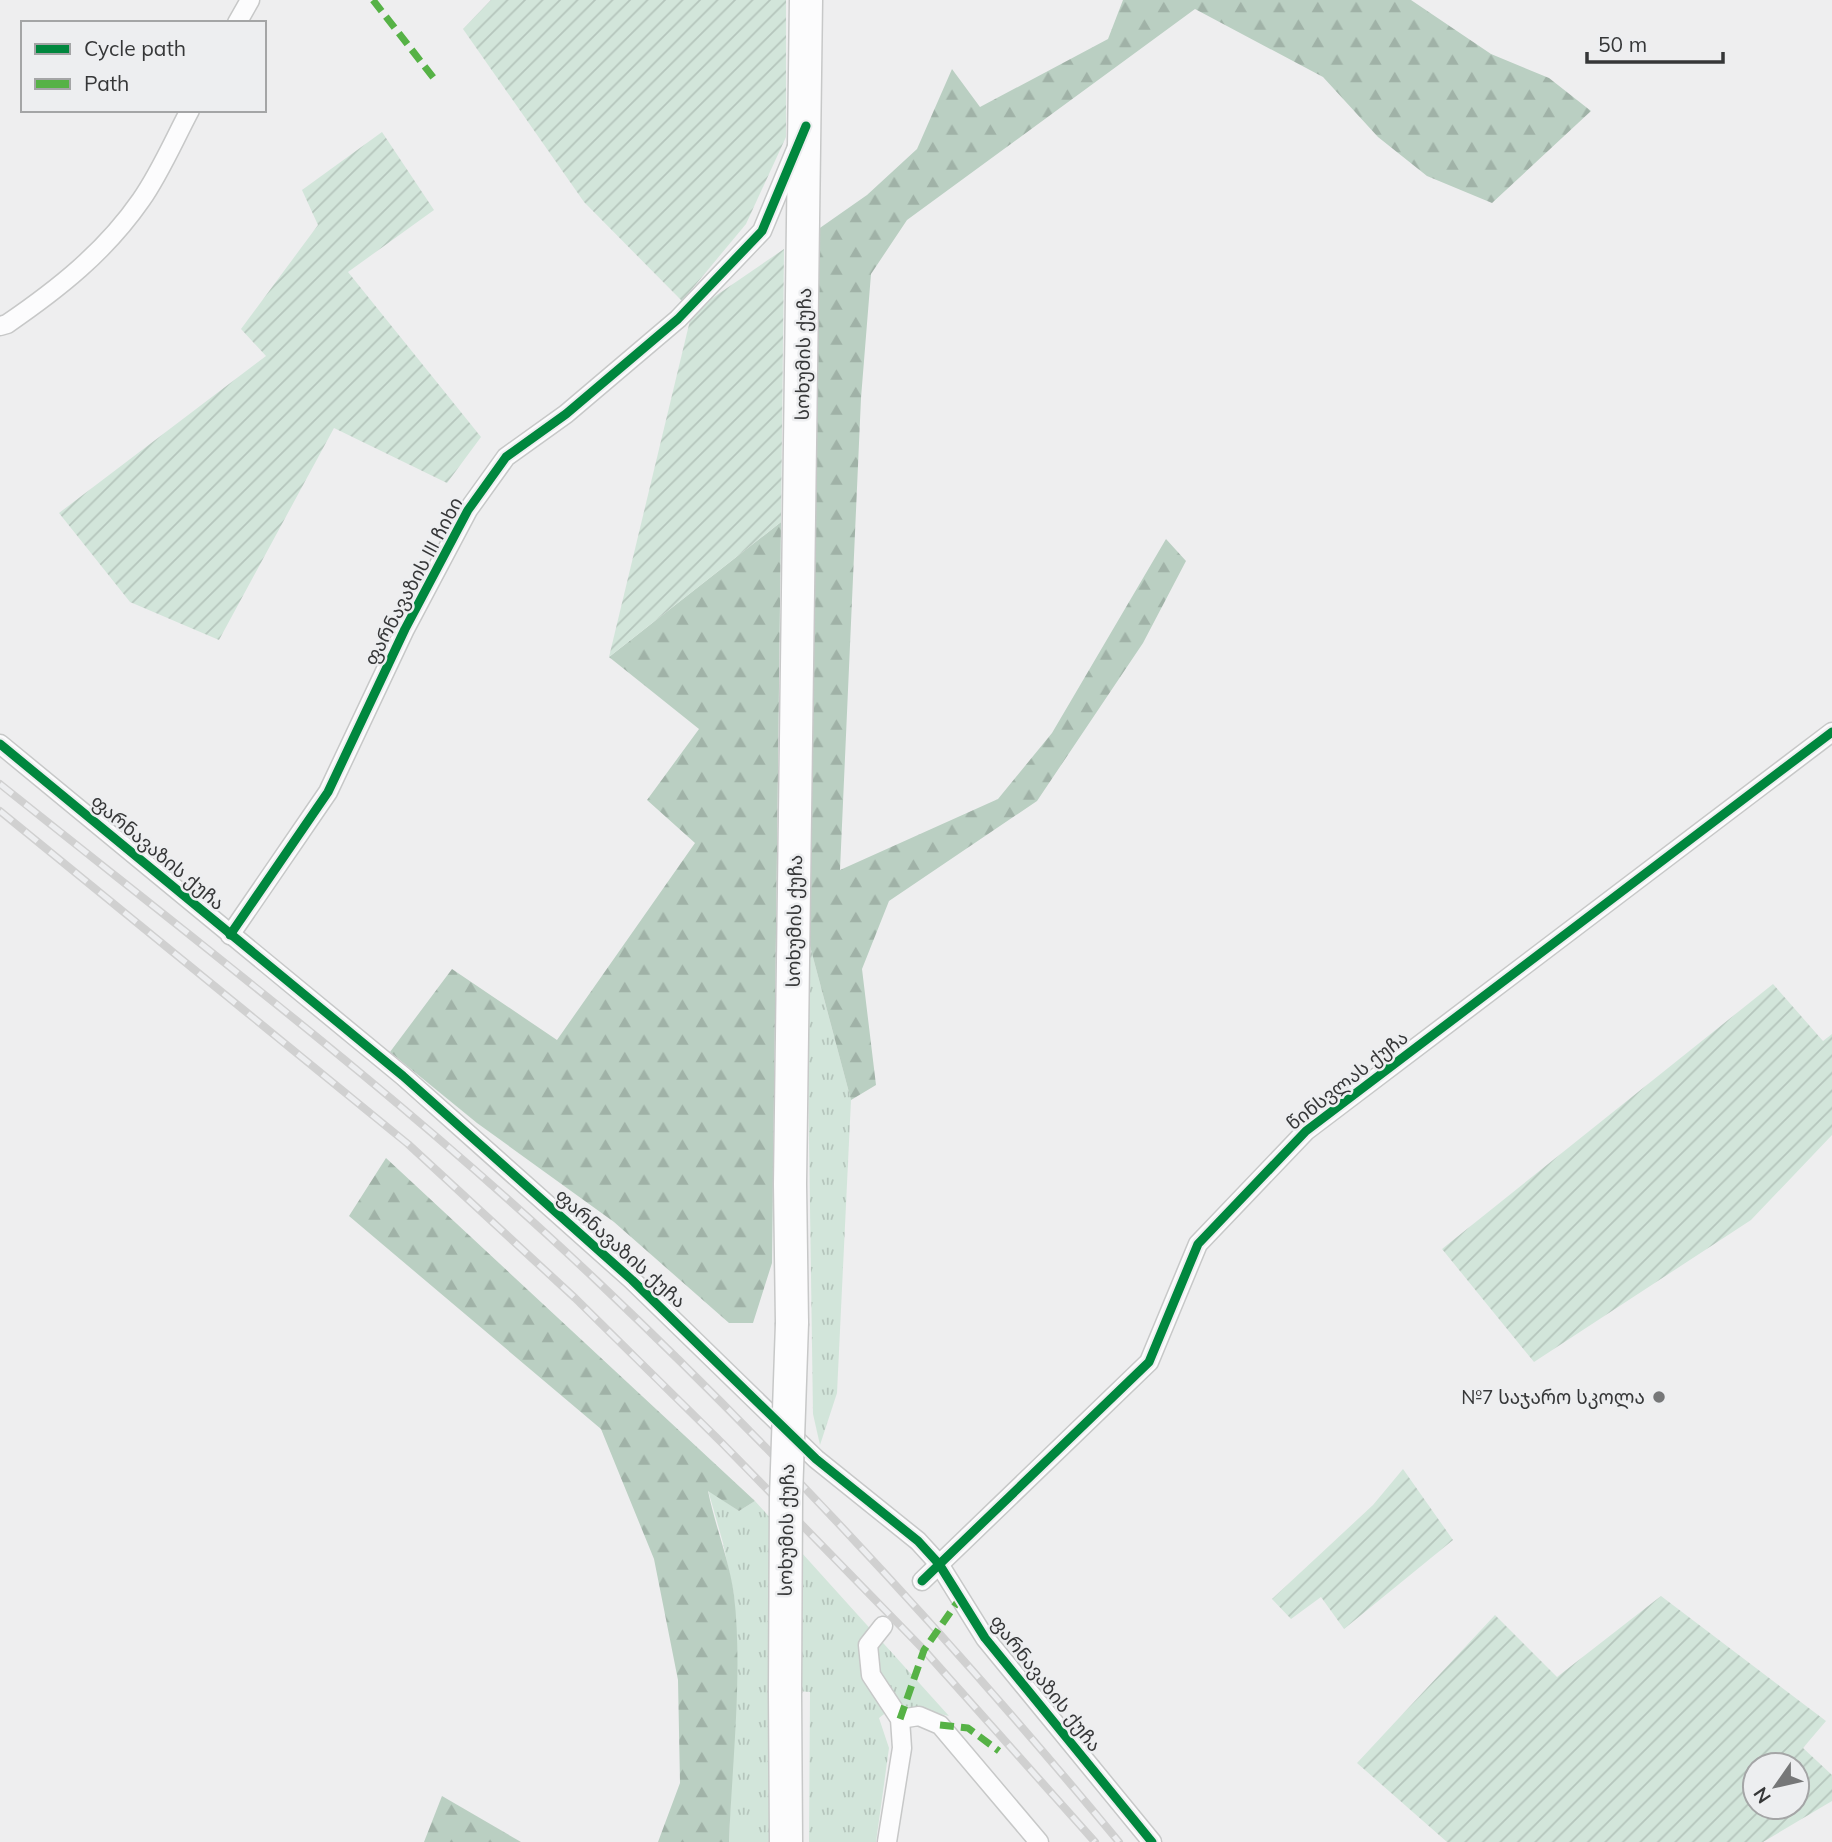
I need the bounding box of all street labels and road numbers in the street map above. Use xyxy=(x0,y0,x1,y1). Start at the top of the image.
street label: სოხუმის ქუჩა xyxy=(790,287,816,421)
street label: ფარნავაზის III ჩიხი xyxy=(358,493,468,669)
street label: ფარნავაზის ქუჩა xyxy=(86,789,230,915)
street label: სოხუმის ქუჩა xyxy=(781,854,807,988)
street label: წინსვლას ქუჩა xyxy=(1281,1025,1413,1136)
street label: ფარნავაზის ქუჩა xyxy=(551,1183,691,1313)
street label: სოხუმის ქუჩა xyxy=(773,1463,799,1597)
street label: ფარნავაზის ქუჩა xyxy=(985,1610,1107,1756)

